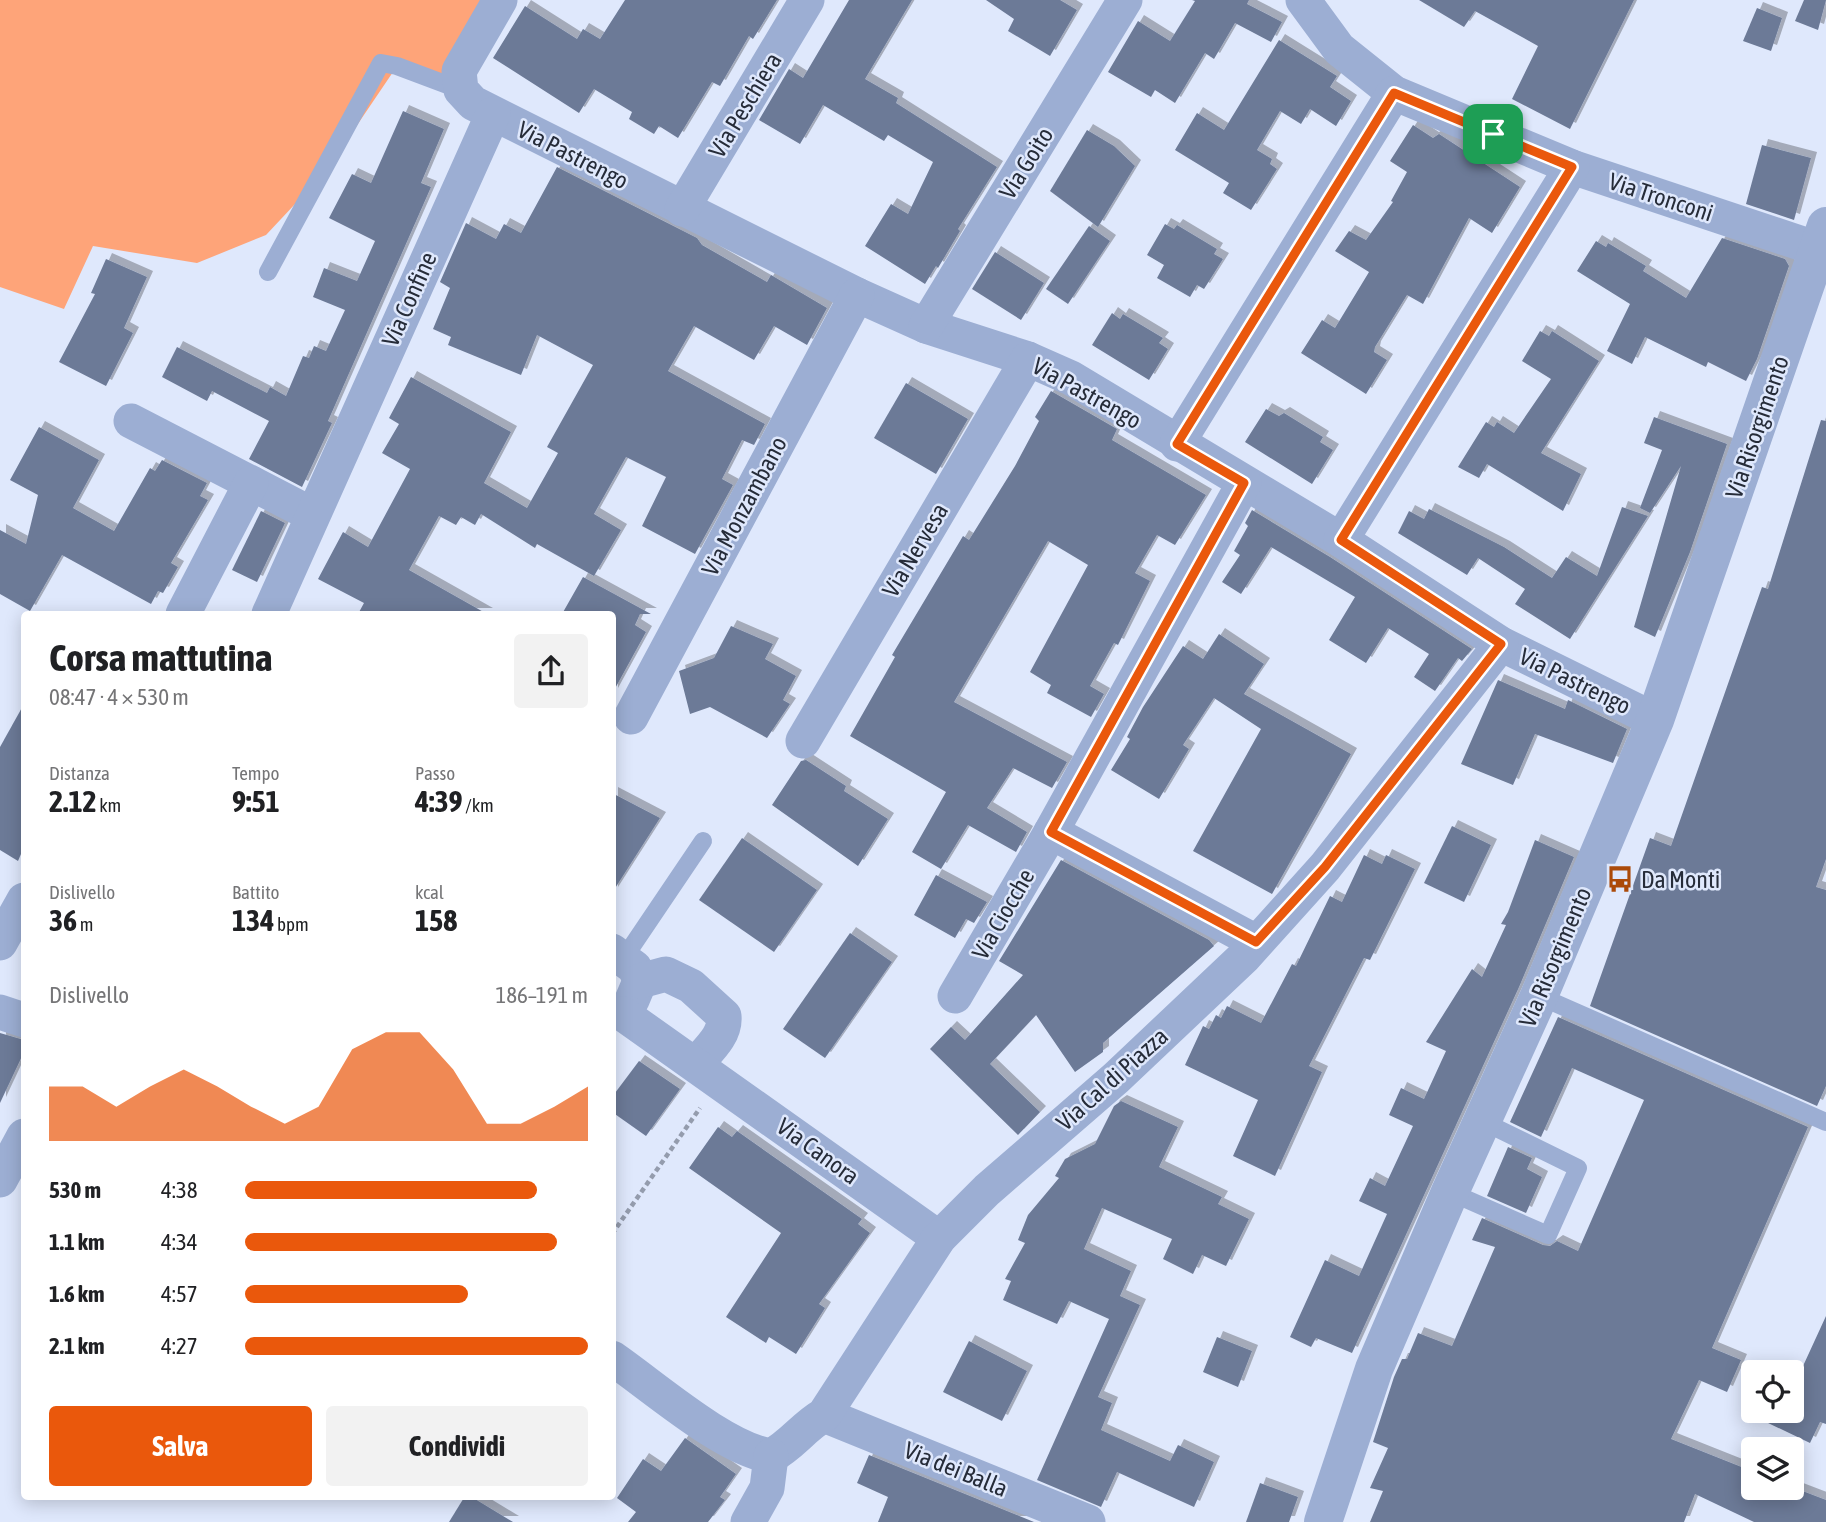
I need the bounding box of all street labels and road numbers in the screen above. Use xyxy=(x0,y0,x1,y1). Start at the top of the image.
street label: Via Peschiera xyxy=(703,48,787,162)
street label: Via Pastrengo xyxy=(513,116,633,194)
street label: Via Goito xyxy=(994,122,1058,204)
street label: Via Tronconi xyxy=(1605,167,1717,227)
street label: Via Confine xyxy=(376,248,442,350)
street label: Via Pastrengo xyxy=(1028,352,1146,434)
street label: Via Risorgimento xyxy=(1720,352,1794,502)
street label: Via Monzambano xyxy=(696,432,792,580)
street label: Via Nervesa xyxy=(877,498,953,602)
street label: Via Pastrengo xyxy=(1515,642,1635,720)
street label: Via Ciocche xyxy=(966,864,1040,964)
street label: Via Risorgimento xyxy=(1513,883,1597,1031)
street label: Via Cal di Piazza xyxy=(1051,1022,1173,1136)
street label: Via Canora xyxy=(772,1112,864,1190)
street label: Via dei Balla xyxy=(900,1436,1012,1502)

